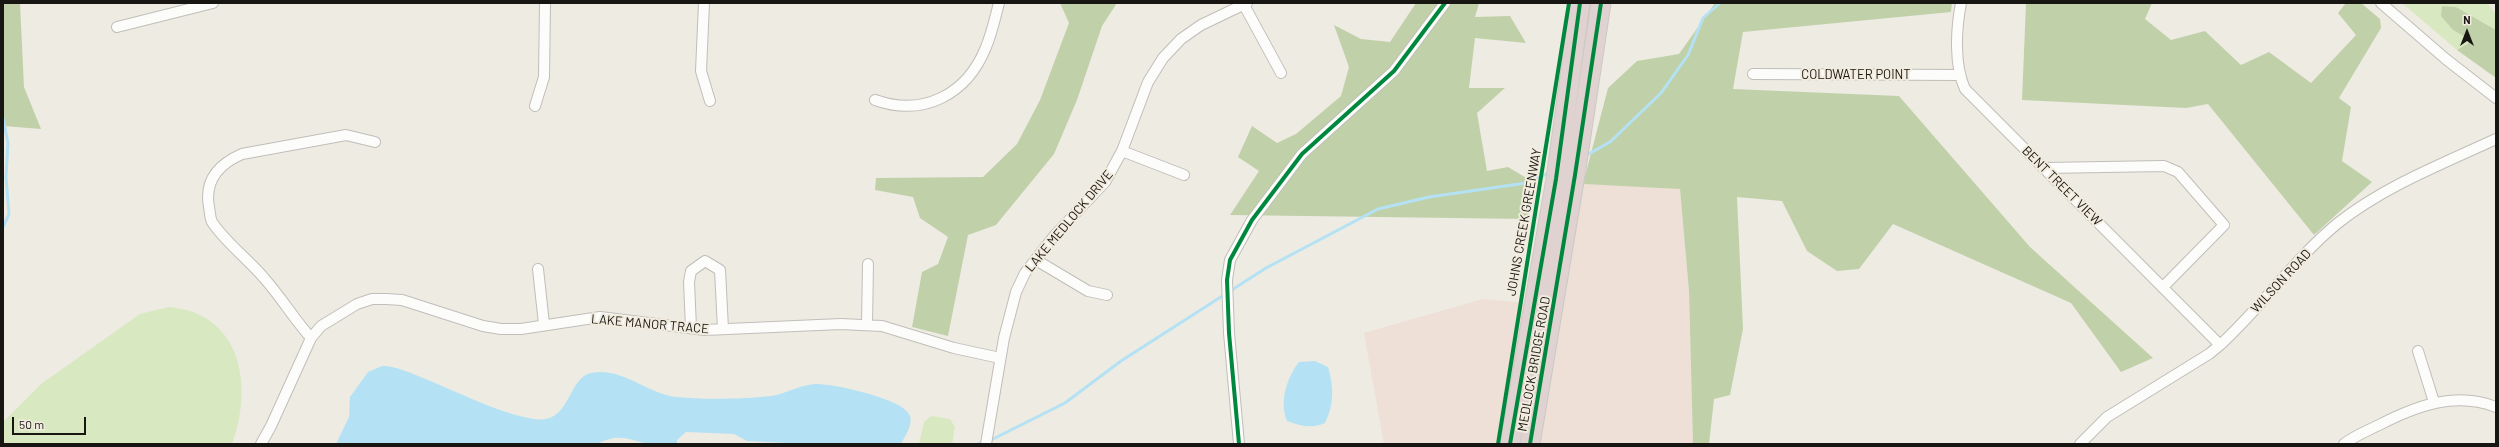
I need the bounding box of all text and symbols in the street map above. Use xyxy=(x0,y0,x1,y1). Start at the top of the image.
north arrow xyxy=(2447,12,2487,52)
text: N xyxy=(2463,13,2471,26)
street label: COLDWATER POINT xyxy=(1801,67,1911,83)
street label: BENT TREET VIEW xyxy=(2019,143,2105,229)
street label: JOHNS CREEK GREENWAY xyxy=(1503,147,1545,297)
street label: LAKE MEDLOCK DRIVE xyxy=(1022,167,1116,275)
street label: WILSON ROAD xyxy=(2248,246,2314,316)
street label: MEDLOCK BRIDGE ROAD xyxy=(1514,295,1554,433)
street label: LAKE MANOR TRACE xyxy=(590,311,710,337)
scale bar xyxy=(14,409,88,435)
text: 50 m xyxy=(19,417,44,431)

